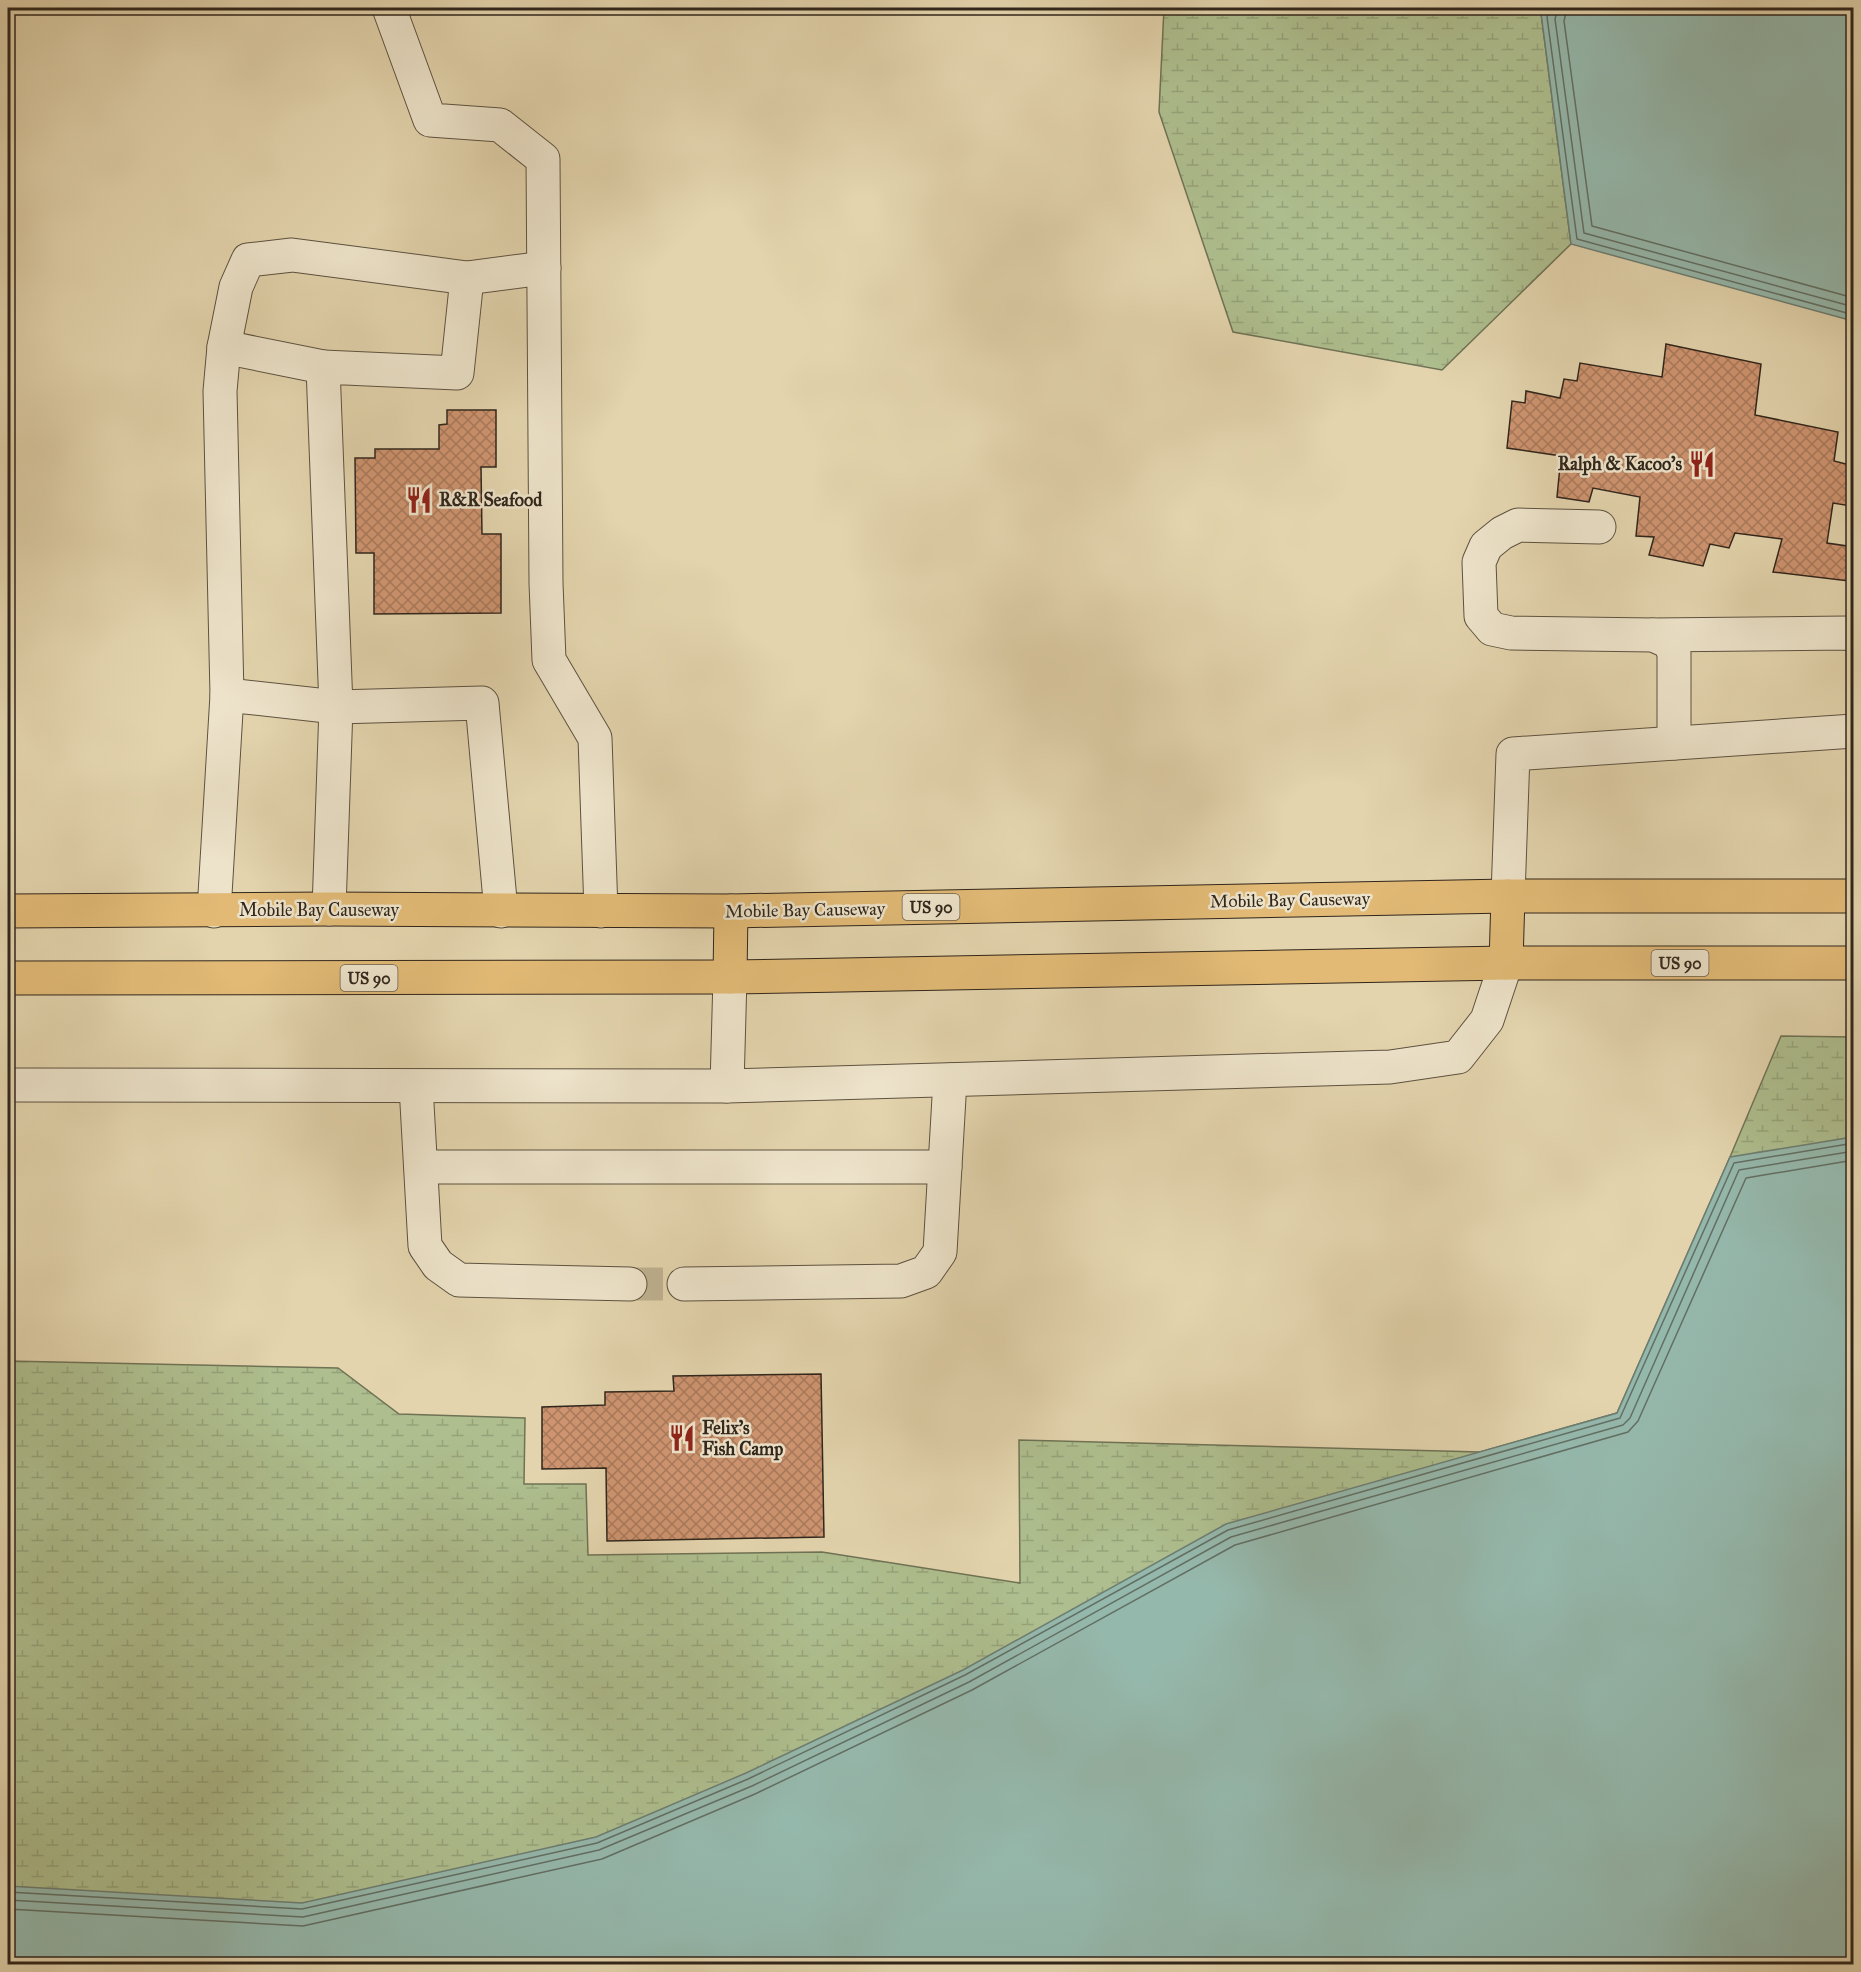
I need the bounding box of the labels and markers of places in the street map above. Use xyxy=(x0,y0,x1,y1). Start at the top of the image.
restaurant icon: Ralph & Kacoo's xyxy=(1687,449,1717,479)
place label: Ralph & Kacoo's xyxy=(1558,453,1682,476)
restaurant icon: R&R Seafood xyxy=(404,485,434,515)
place label: R&R Seafood xyxy=(439,489,543,511)
place label: Felix's Fish Camp xyxy=(702,1417,783,1461)
restaurant icon: Felix's Fish Camp xyxy=(667,1423,697,1453)

